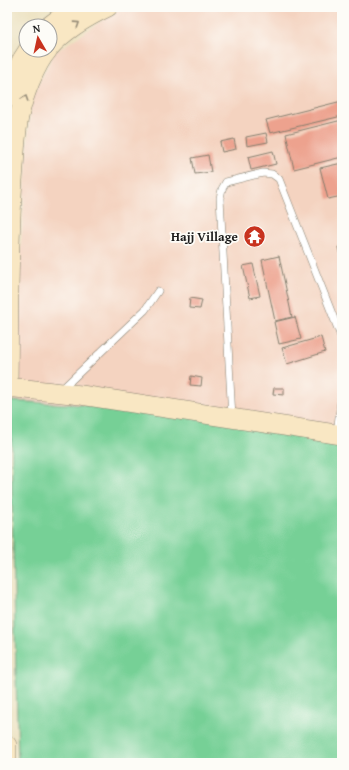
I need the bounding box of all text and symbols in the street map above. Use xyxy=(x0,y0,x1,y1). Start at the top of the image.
north arrow xyxy=(18,18,58,58)
text: N xyxy=(32,20,42,37)
one-way arrow xyxy=(73,21,80,29)
one-way arrow xyxy=(20,95,29,102)
temple icon: Hajj Village xyxy=(241,223,267,249)
place label: Hajj Village xyxy=(171,227,238,246)

